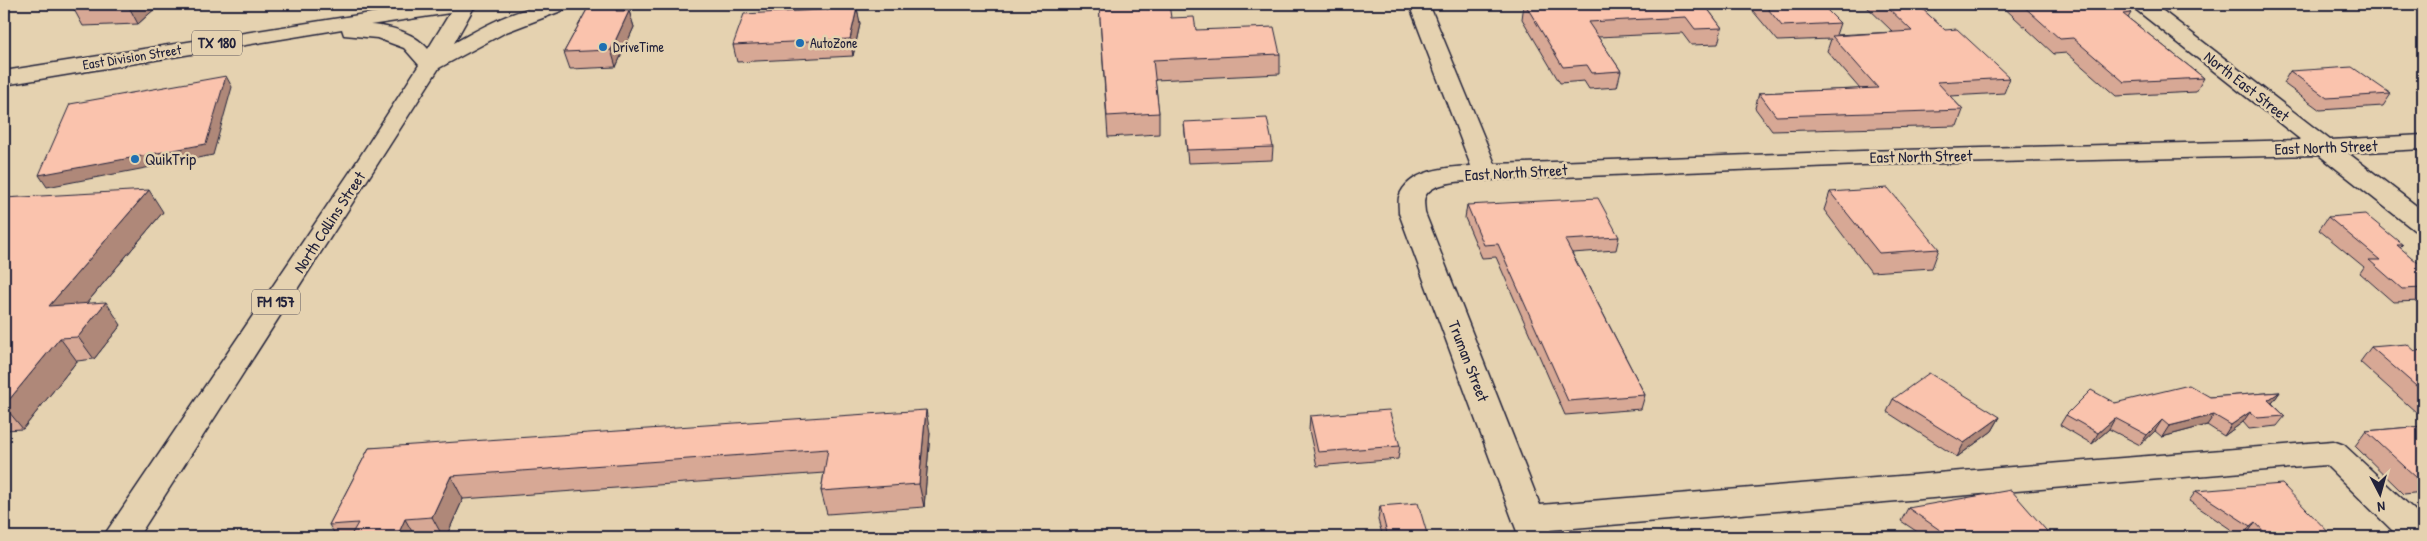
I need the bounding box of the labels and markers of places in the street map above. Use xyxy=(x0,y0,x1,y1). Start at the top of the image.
place label: AutoZone xyxy=(810,33,858,52)
place label: DriveTime xyxy=(613,37,665,56)
marker: AutoZone xyxy=(794,37,806,49)
marker: DriveTime xyxy=(597,41,609,53)
place label: QuikTrip xyxy=(145,148,196,170)
marker: QuikTrip xyxy=(129,153,141,165)

